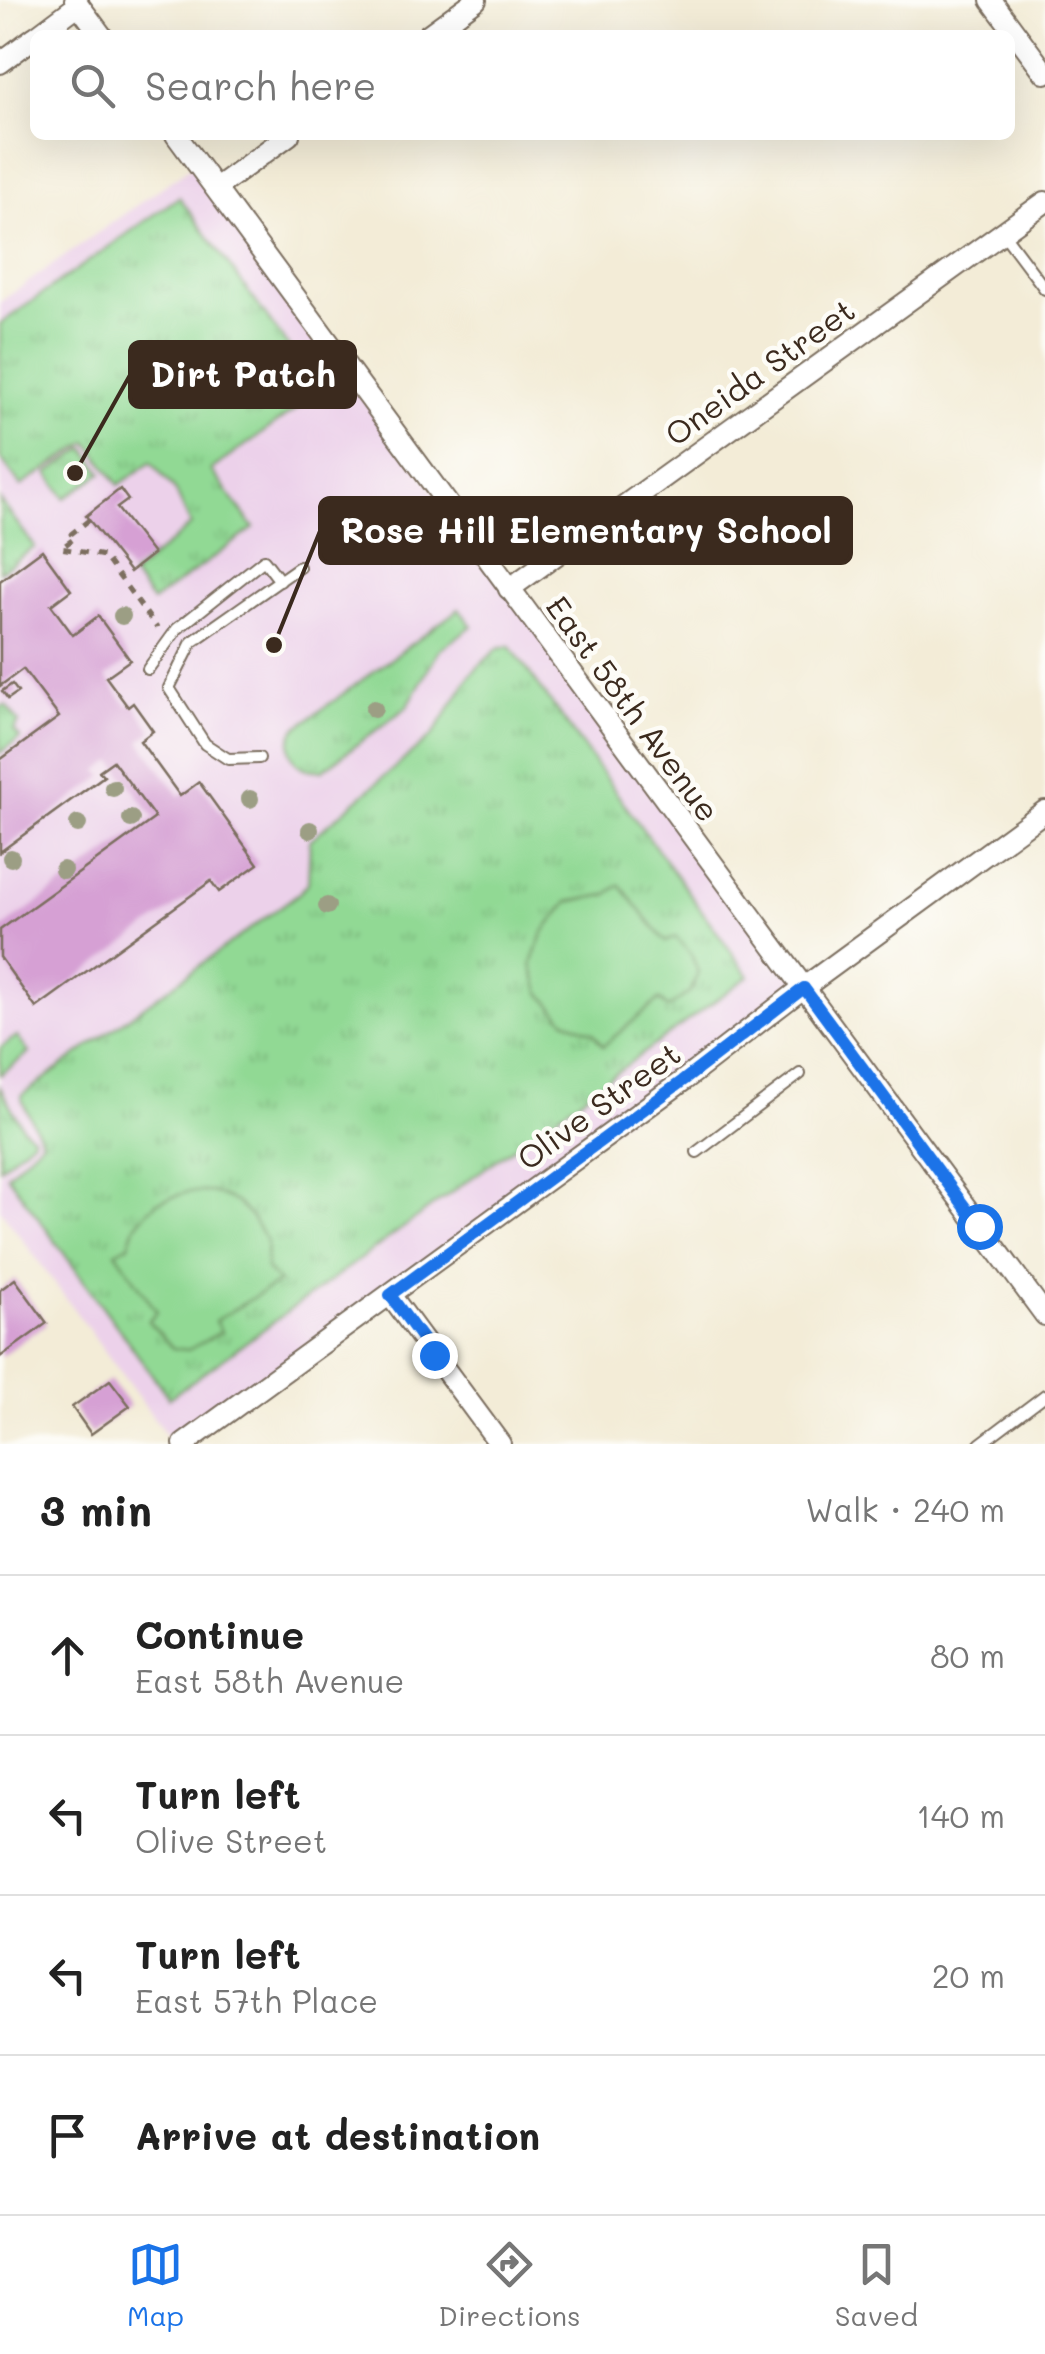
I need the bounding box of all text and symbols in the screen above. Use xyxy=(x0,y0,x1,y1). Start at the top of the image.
search box xyxy=(30,30,1015,140)
icon: search xyxy=(65,58,120,113)
text: Search here xyxy=(145,60,376,110)
street label: Oneida Street xyxy=(656,288,862,454)
callout: Dirt Patch xyxy=(130,342,355,407)
text: Dirt Patch xyxy=(150,350,336,396)
callout: Rose Hill Elementary School xyxy=(320,498,851,563)
text: Rose Hill Elementary School xyxy=(340,506,832,552)
street label: East 58th Avenue xyxy=(538,587,730,829)
street label: Olive Street xyxy=(508,1032,688,1178)
route start xyxy=(957,1204,1003,1250)
route end xyxy=(412,1333,458,1379)
text: 3 min xyxy=(40,1482,152,1537)
text: Walk · 240 m xyxy=(805,1488,1005,1530)
text: Continue xyxy=(135,1609,304,1659)
icon: ahead xyxy=(40,1628,95,1683)
text: 80 m xyxy=(930,1634,1005,1676)
text: East 58th Avenue xyxy=(135,1659,404,1701)
text: Turn left xyxy=(135,1769,301,1819)
icon: left xyxy=(40,1788,95,1843)
text: 140 m xyxy=(916,1794,1005,1836)
text: Olive Street xyxy=(135,1819,327,1861)
text: Turn left xyxy=(135,1929,301,1979)
icon: left xyxy=(40,1948,95,2003)
text: 20 m xyxy=(932,1954,1005,1996)
text: East 57th Place xyxy=(135,1979,378,2021)
icon: arrive xyxy=(40,2108,95,2163)
text: Arrive at destination xyxy=(135,2110,540,2160)
tab: Map xyxy=(127,2237,184,2333)
tab: Directions xyxy=(438,2237,581,2333)
tab: Saved xyxy=(835,2237,918,2333)

